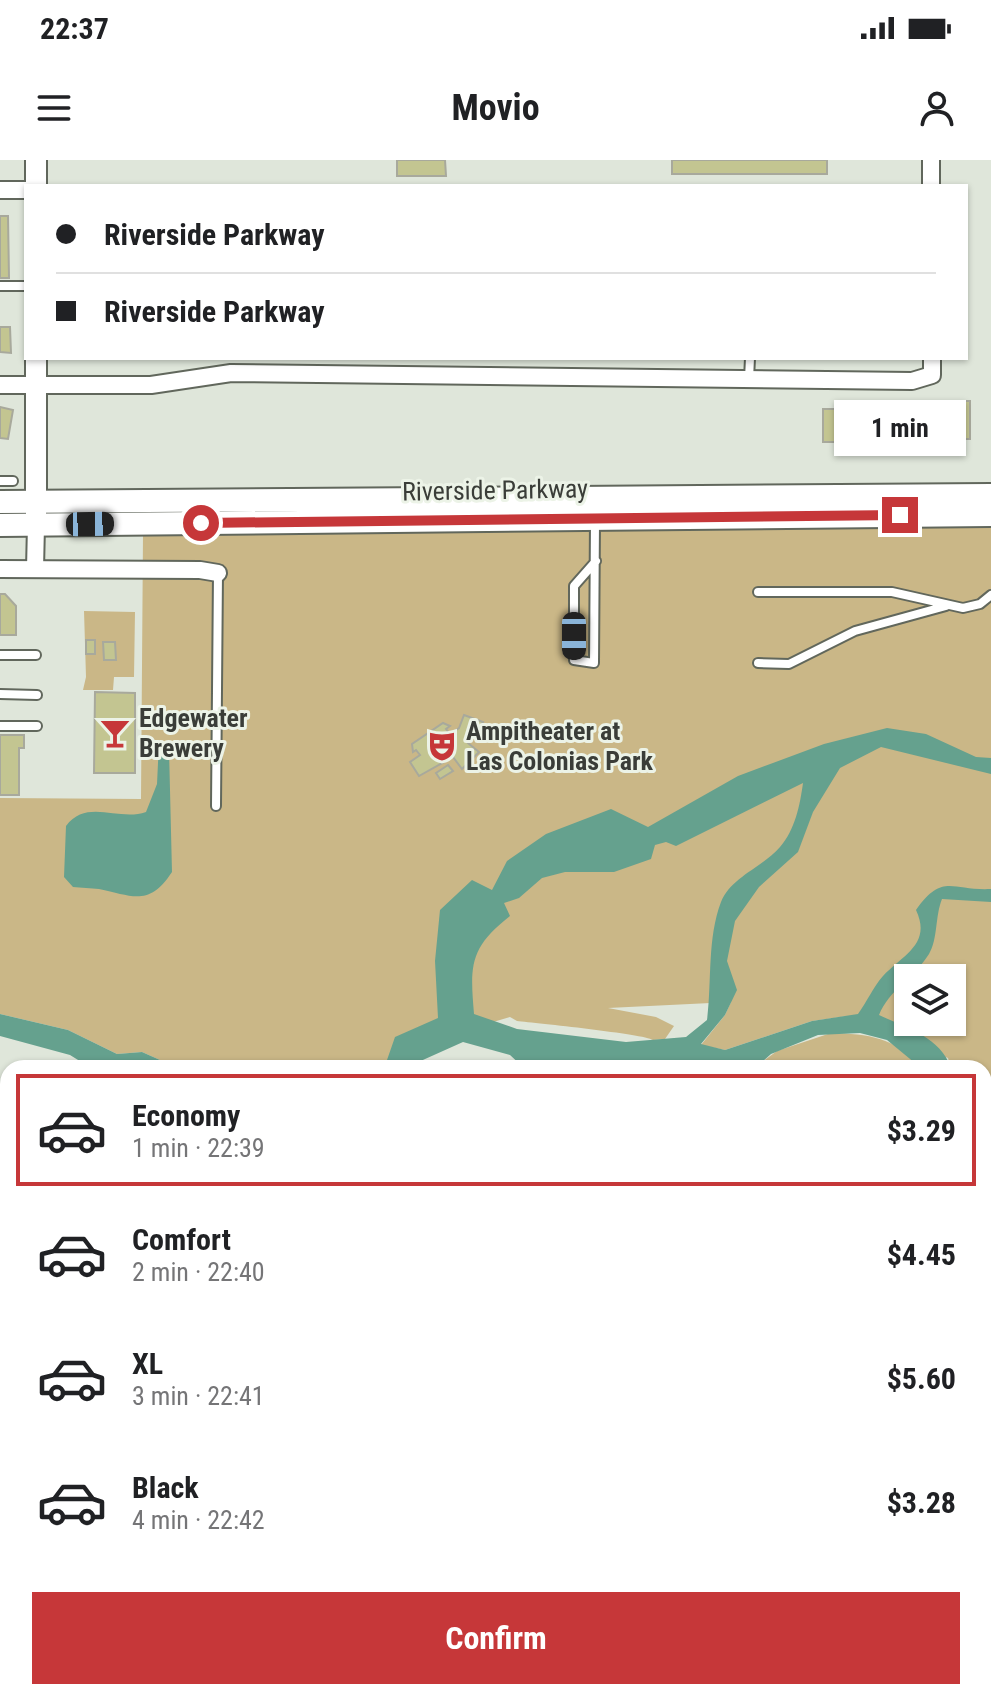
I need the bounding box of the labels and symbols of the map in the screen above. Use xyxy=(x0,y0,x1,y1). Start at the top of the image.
callout: 1 min xyxy=(834,399,966,455)
street label: Riverside Parkway xyxy=(402,473,588,507)
route end xyxy=(882,497,918,533)
route start xyxy=(183,505,219,541)
car xyxy=(66,512,114,536)
car xyxy=(562,612,586,660)
place label: Edgewater Brewery xyxy=(139,703,248,763)
bar icon: Edgewater Brewery xyxy=(98,716,132,750)
place label: Ampitheater at Las Colonias Park xyxy=(466,716,654,776)
theatre icon: Ampitheater at Las Colonias Park xyxy=(425,729,459,763)

